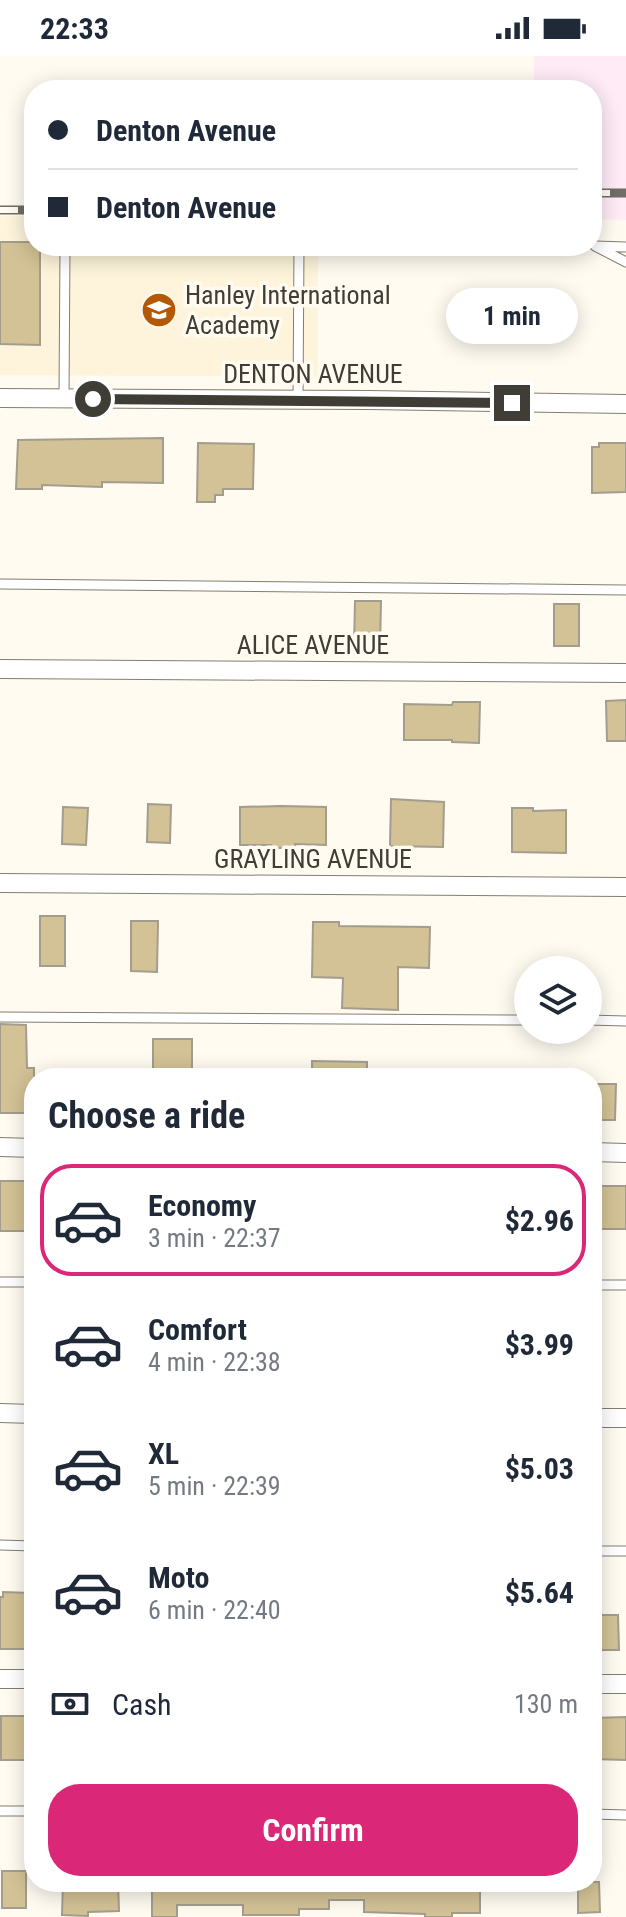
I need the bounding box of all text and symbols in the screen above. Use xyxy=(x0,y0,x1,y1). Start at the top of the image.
text: 22:33 xyxy=(40,11,109,46)
text: Denton Avenue xyxy=(96,113,276,148)
text: Denton Avenue xyxy=(96,190,276,225)
place label: Hanley International Academy xyxy=(185,280,391,340)
callout: 1 min xyxy=(446,287,578,343)
school or university icon: Hanley International Academy xyxy=(140,291,178,329)
text: 1 min xyxy=(483,301,541,331)
street label: DENTON AVENUE xyxy=(223,359,403,389)
route start xyxy=(75,381,111,417)
route end xyxy=(494,385,530,421)
street label: ALICE AVENUE xyxy=(237,630,389,660)
street label: GRAYLING AVENUE xyxy=(214,844,412,874)
map controls xyxy=(514,956,602,1044)
button: layers xyxy=(514,956,602,1044)
text: Choose a ride xyxy=(48,1095,245,1137)
icon: car xyxy=(52,1184,124,1256)
text: Economy xyxy=(148,1188,256,1223)
text: $2.96 xyxy=(505,1203,574,1238)
text: 3 min · 22:37 xyxy=(148,1223,281,1253)
icon: car xyxy=(52,1308,124,1380)
text: Comfort xyxy=(148,1312,247,1347)
text: $3.99 xyxy=(505,1327,574,1362)
text: 4 min · 22:38 xyxy=(148,1347,281,1377)
icon: car xyxy=(52,1432,124,1504)
text: XL xyxy=(148,1436,179,1471)
text: $5.03 xyxy=(505,1451,574,1486)
text: 5 min · 22:39 xyxy=(148,1471,281,1501)
icon: car xyxy=(52,1556,124,1628)
text: Moto xyxy=(148,1560,209,1595)
text: $5.64 xyxy=(505,1575,574,1610)
text: 6 min · 22:40 xyxy=(148,1595,281,1625)
icon: cash xyxy=(48,1682,92,1726)
text: Cash xyxy=(112,1687,172,1722)
text: 130 m xyxy=(514,1689,578,1719)
button: Confirm xyxy=(48,1784,578,1876)

